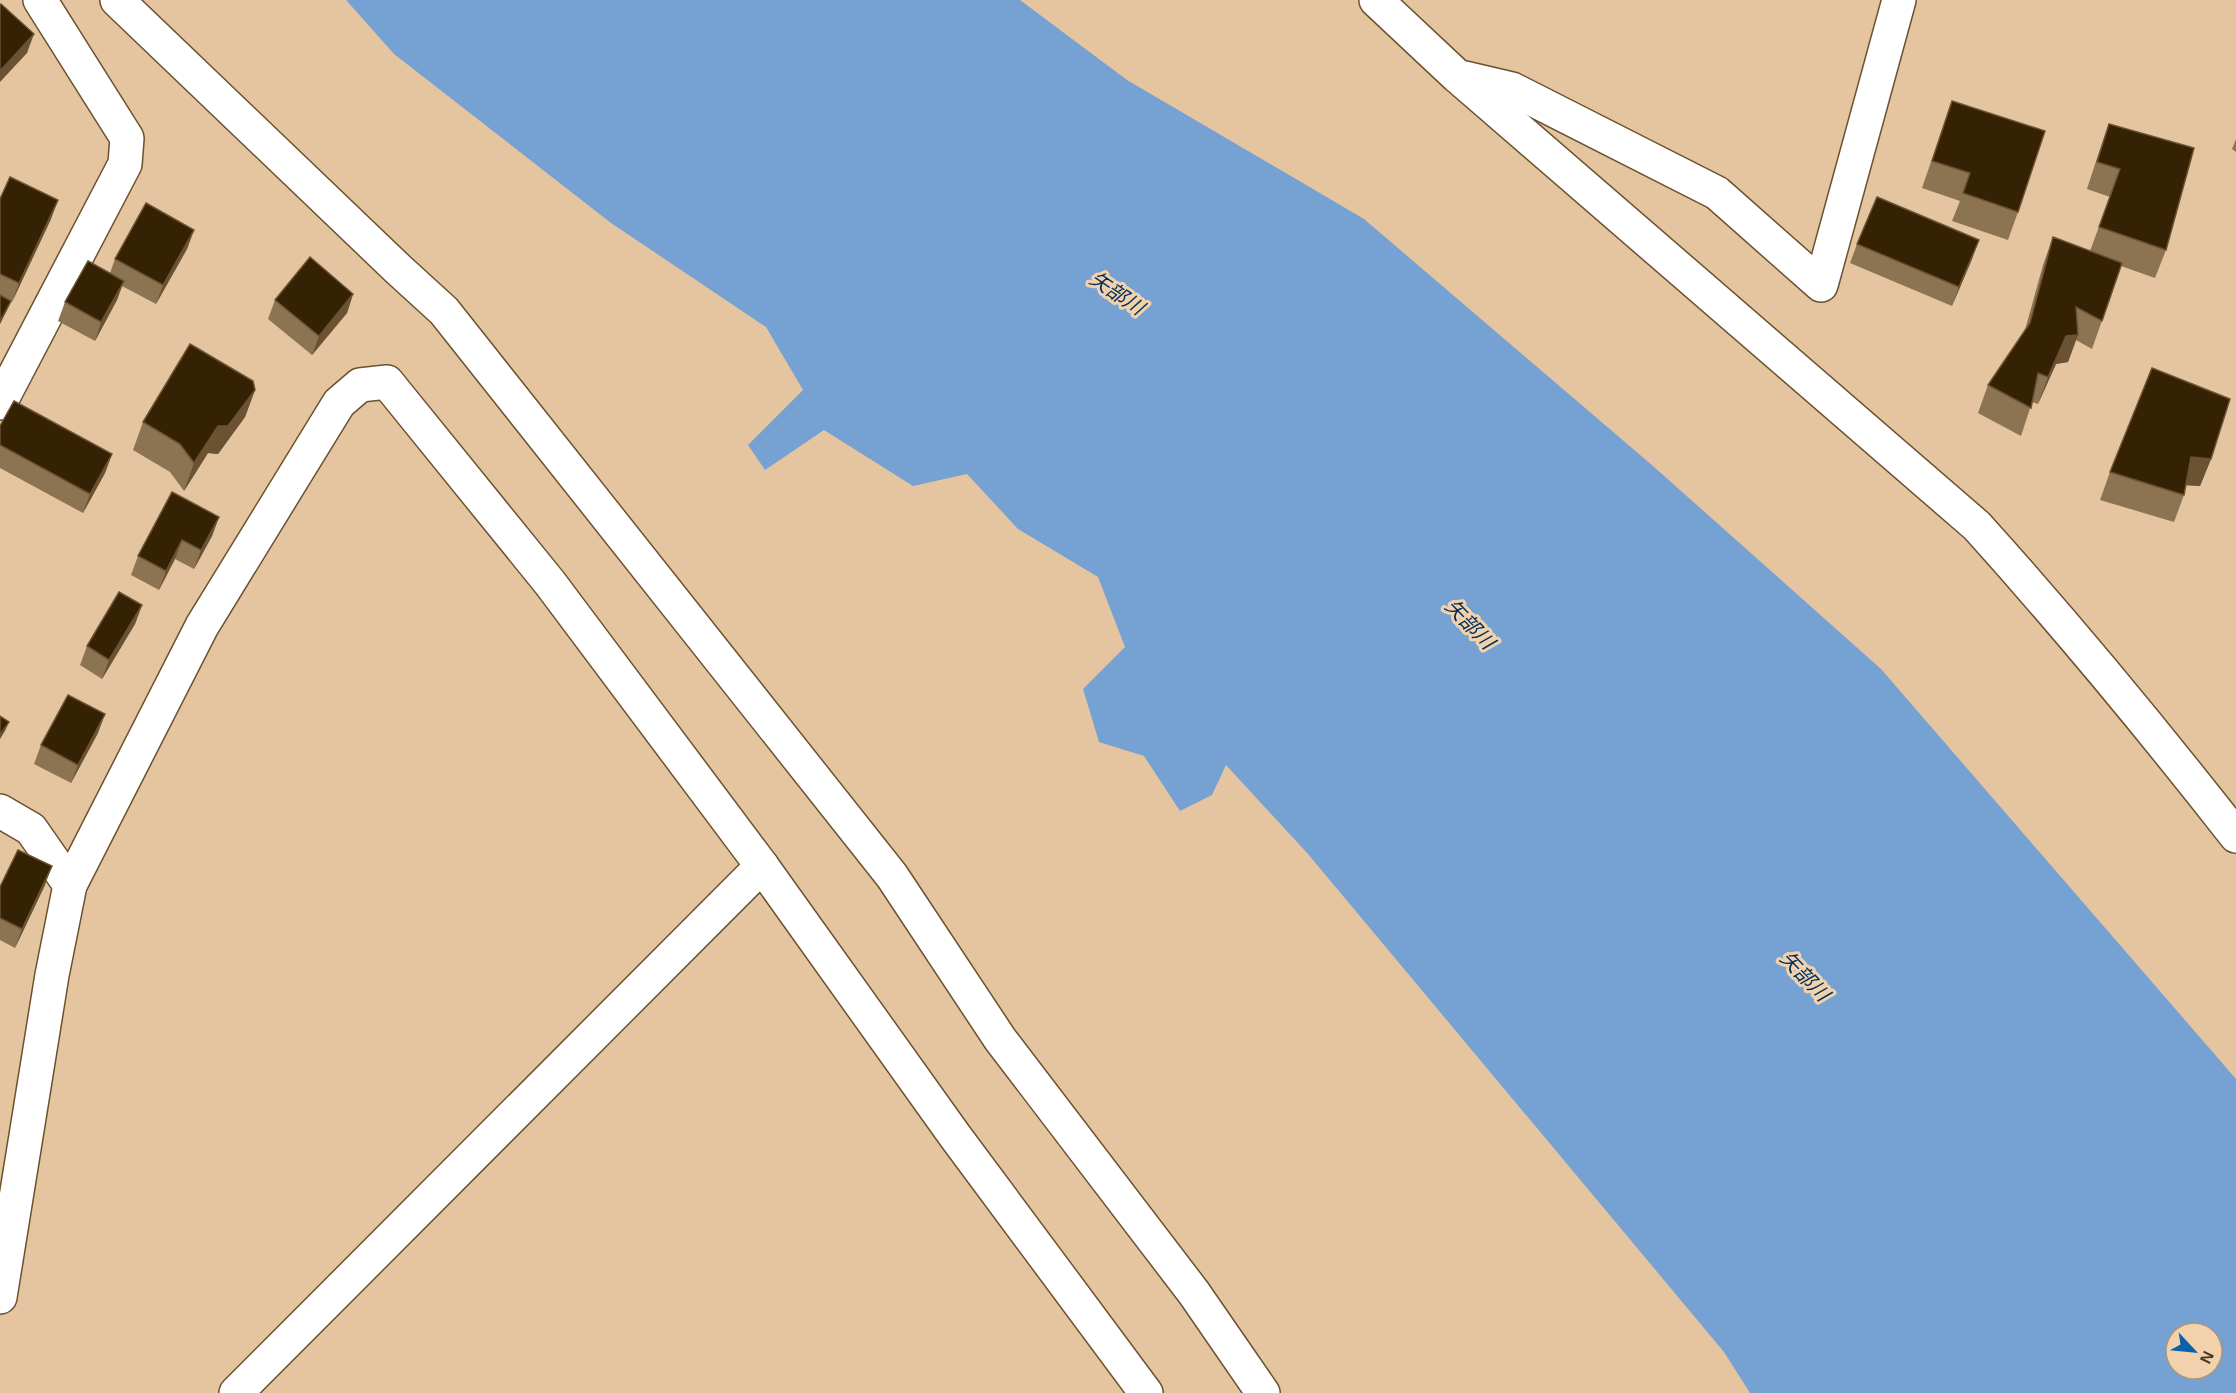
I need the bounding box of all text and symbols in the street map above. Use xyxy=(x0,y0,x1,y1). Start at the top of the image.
water label: 矢部川 xyxy=(1086,267,1150,320)
water label: 矢部川 xyxy=(1441,595,1500,655)
water label: 矢部川 xyxy=(1776,947,1835,1007)
north arrow xyxy=(2164,1321,2224,1381)
text: N xyxy=(2197,1348,2217,1366)

